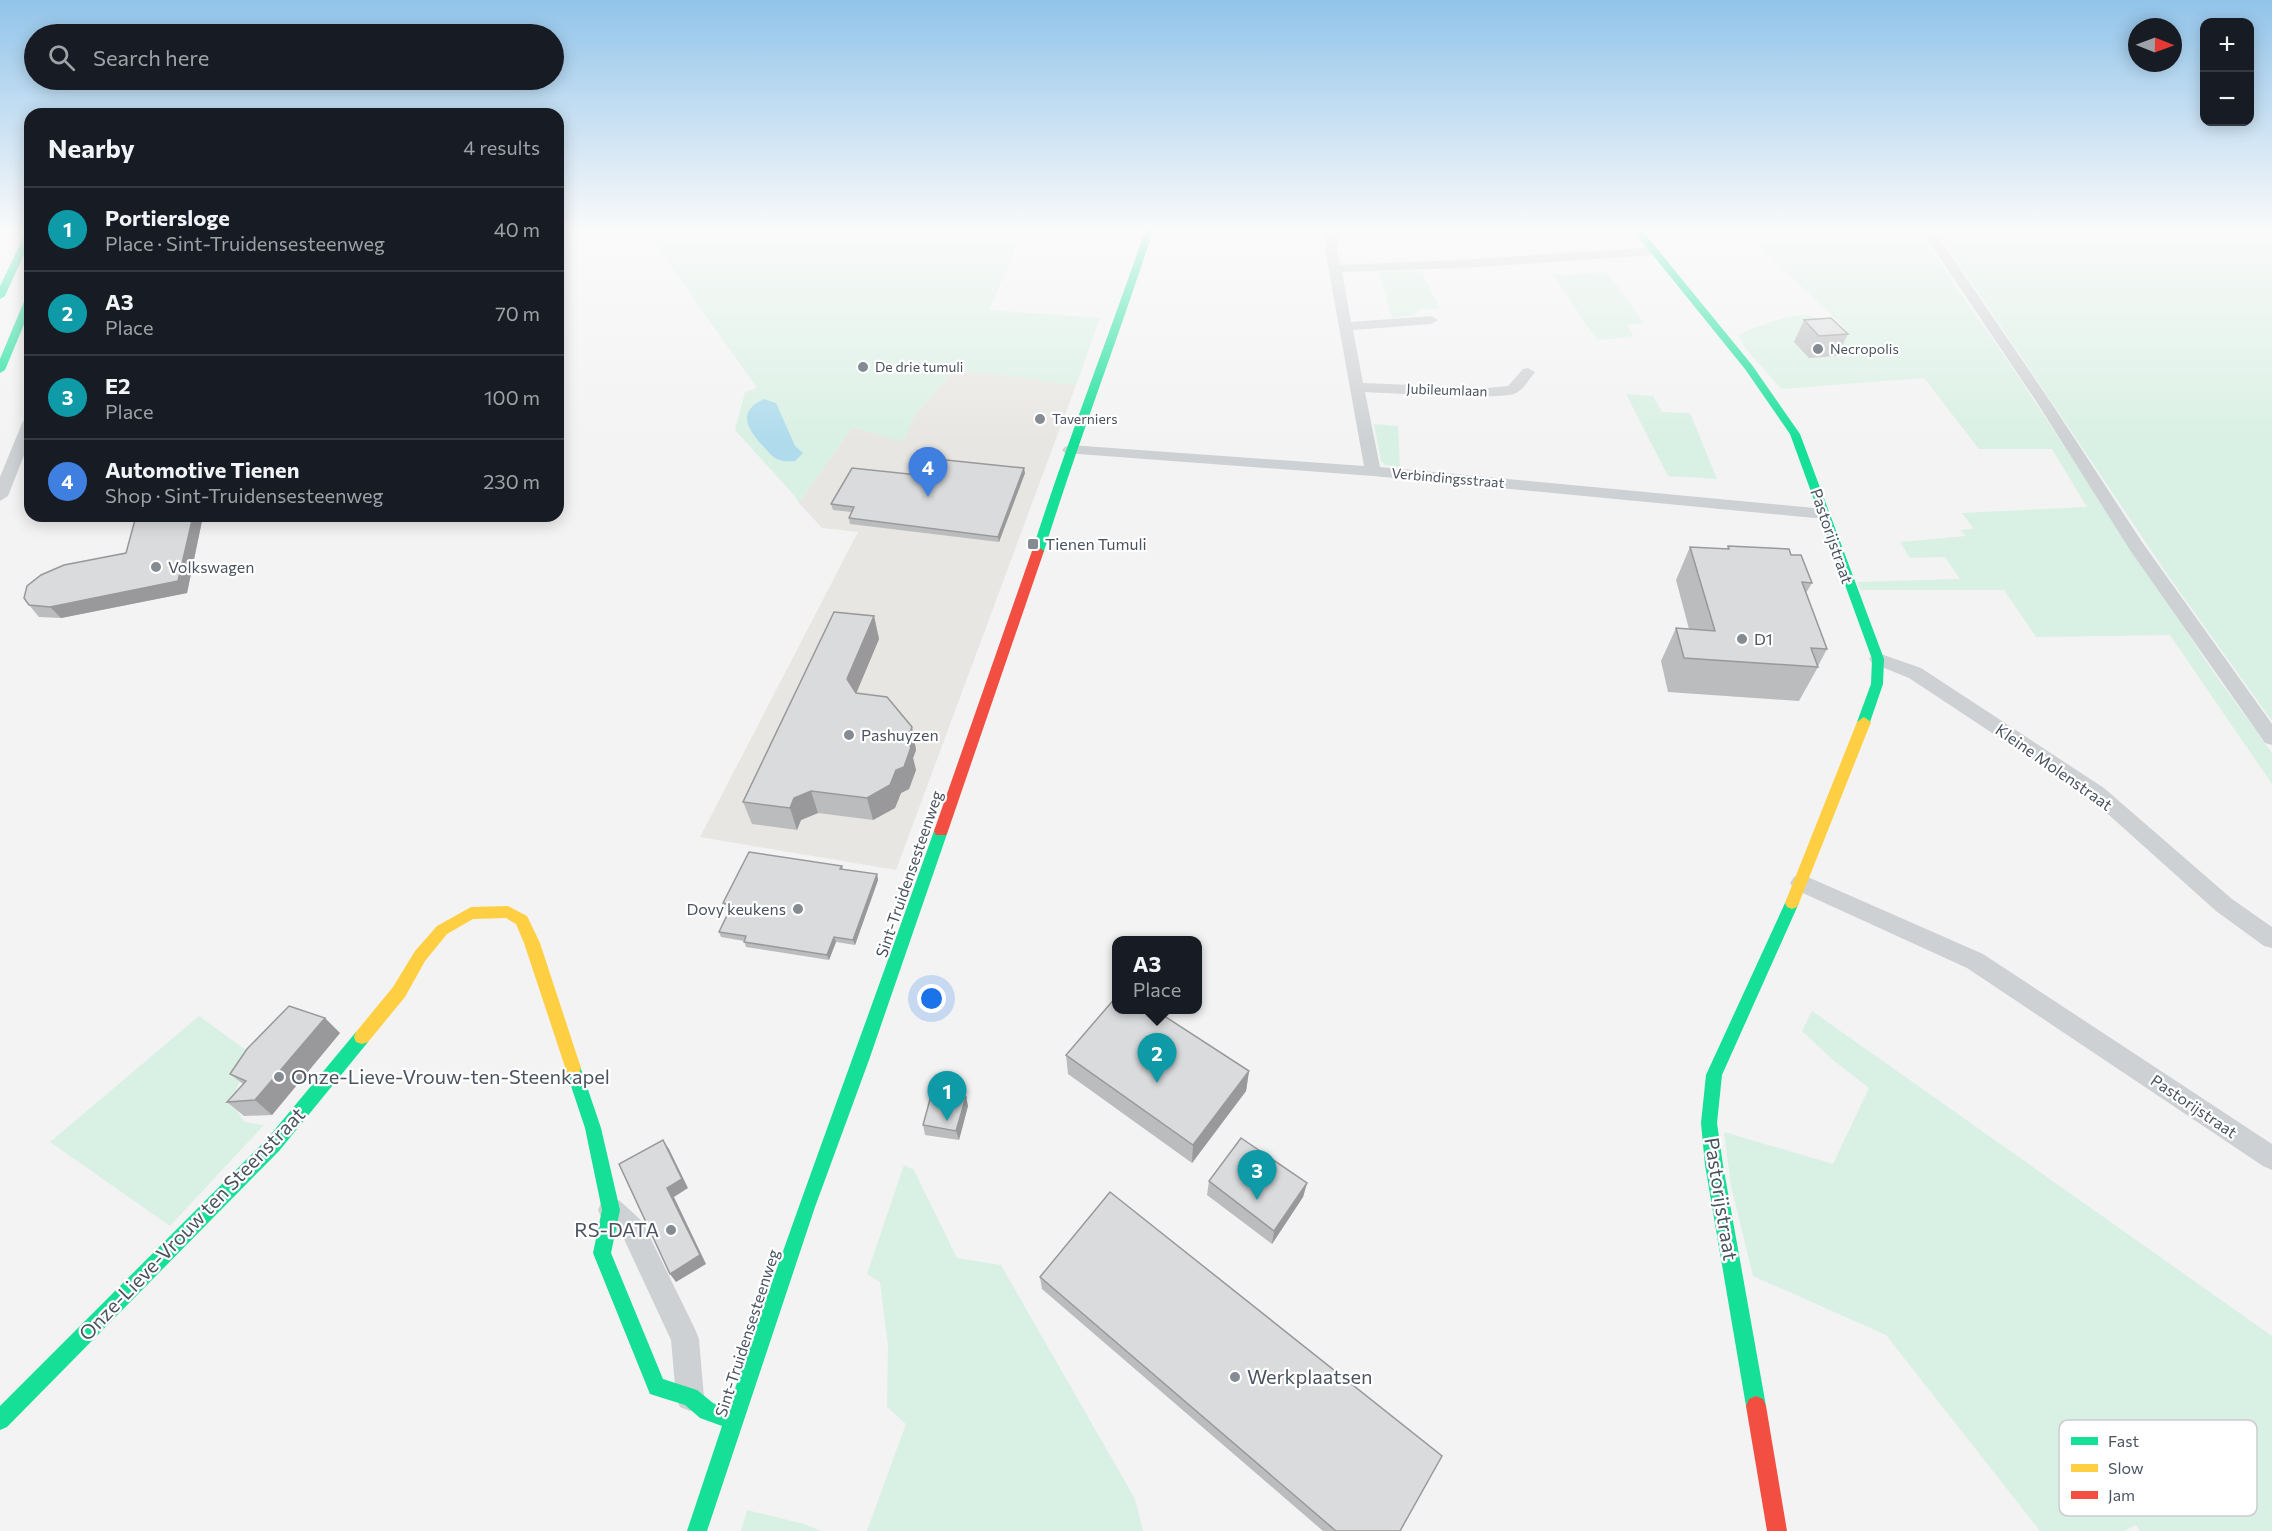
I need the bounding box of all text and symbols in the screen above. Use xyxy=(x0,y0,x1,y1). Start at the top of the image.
north arrow xyxy=(2128,18,2182,72)
map controls xyxy=(2200,18,2254,126)
button: + xyxy=(2200,18,2254,72)
search box xyxy=(24,24,564,90)
icon: search xyxy=(45,41,78,74)
text: Search here xyxy=(93,44,209,71)
button: − xyxy=(2200,72,2254,126)
text: Nearby xyxy=(48,132,135,163)
text: 4 results xyxy=(463,135,540,159)
text: Portiersloge xyxy=(105,204,230,231)
text: 1 xyxy=(63,217,72,241)
text: 40 m xyxy=(494,217,540,241)
text: Place · Sint-Truidensesteenweg xyxy=(105,231,385,255)
text: A3 xyxy=(105,288,134,315)
text: 2 xyxy=(62,301,73,325)
text: 70 m xyxy=(495,301,540,325)
text: Place xyxy=(105,315,154,339)
place label: Necropolis xyxy=(1830,340,1899,357)
marker: Necropolis xyxy=(1811,342,1825,356)
place label: De drie tumuli xyxy=(875,358,963,375)
marker: De drie tumuli xyxy=(856,360,870,374)
text: E2 xyxy=(105,372,131,399)
street label: Jubileumlaan xyxy=(1406,380,1488,399)
text: 3 xyxy=(62,385,73,409)
text: 100 m xyxy=(484,385,540,409)
text: Place xyxy=(105,399,154,423)
place label: Taverniers xyxy=(1052,410,1118,427)
marker: Taverniers xyxy=(1033,412,1047,426)
pin: 4 xyxy=(908,448,948,497)
text: Automotive Tienen xyxy=(105,456,299,483)
street label: Verbindingsstraat xyxy=(1391,464,1505,491)
text: 4 xyxy=(61,469,74,493)
text: 230 m xyxy=(483,469,540,493)
text: Shop · Sint-Truidensesteenweg xyxy=(105,483,383,507)
street label: Pastorijstraat xyxy=(1807,486,1858,586)
place label: Tienen Tumuli xyxy=(1045,534,1147,553)
marker: Tienen Tumuli xyxy=(1026,537,1040,551)
place label: Volkswagen xyxy=(168,557,254,576)
marker: Volkswagen xyxy=(149,560,163,574)
place label: D1 xyxy=(1754,629,1773,648)
marker: D1 xyxy=(1735,632,1749,646)
street label: Kleine Molenstraat xyxy=(1992,719,2117,814)
place label: Pashuyzen xyxy=(861,725,939,744)
marker: Pashuyzen xyxy=(842,728,856,742)
street label: Sint-Truidensesteenweg xyxy=(871,788,946,960)
place label: Dovy keukens xyxy=(687,899,786,918)
marker: Dovy keukens xyxy=(791,902,805,916)
popup xyxy=(1112,936,1202,1014)
text: A3 xyxy=(1133,950,1161,977)
text: Place xyxy=(1133,977,1181,1001)
your location xyxy=(917,984,946,1013)
pin: 2 xyxy=(1138,1034,1176,1083)
place label: Onze-Lieve-Vrouw-ten-Steenkapel xyxy=(291,1064,610,1088)
marker: Onze-Lieve-Vrouw-ten-Steenkapel xyxy=(272,1070,286,1084)
street label: Pastorijstraat xyxy=(2148,1070,2241,1142)
pin: 1 xyxy=(928,1072,966,1121)
street label: Onze-Lieve-Vrouw ten Steenstraat xyxy=(73,1102,309,1345)
street label: Pastorijstraat xyxy=(1700,1136,1744,1262)
pin: 3 xyxy=(1238,1150,1276,1200)
place label: RS-DATA xyxy=(574,1217,659,1241)
marker: RS-DATA xyxy=(664,1223,678,1237)
street label: Sint-Truidensesteenweg xyxy=(710,1246,783,1419)
place label: Werkplaatsen xyxy=(1247,1364,1373,1388)
marker: Werkplaatsen xyxy=(1228,1370,1242,1384)
legend xyxy=(2059,1420,2257,1516)
text: Fast xyxy=(2108,1431,2139,1450)
text: Slow xyxy=(2108,1458,2144,1477)
text: Jam xyxy=(2108,1485,2135,1504)

